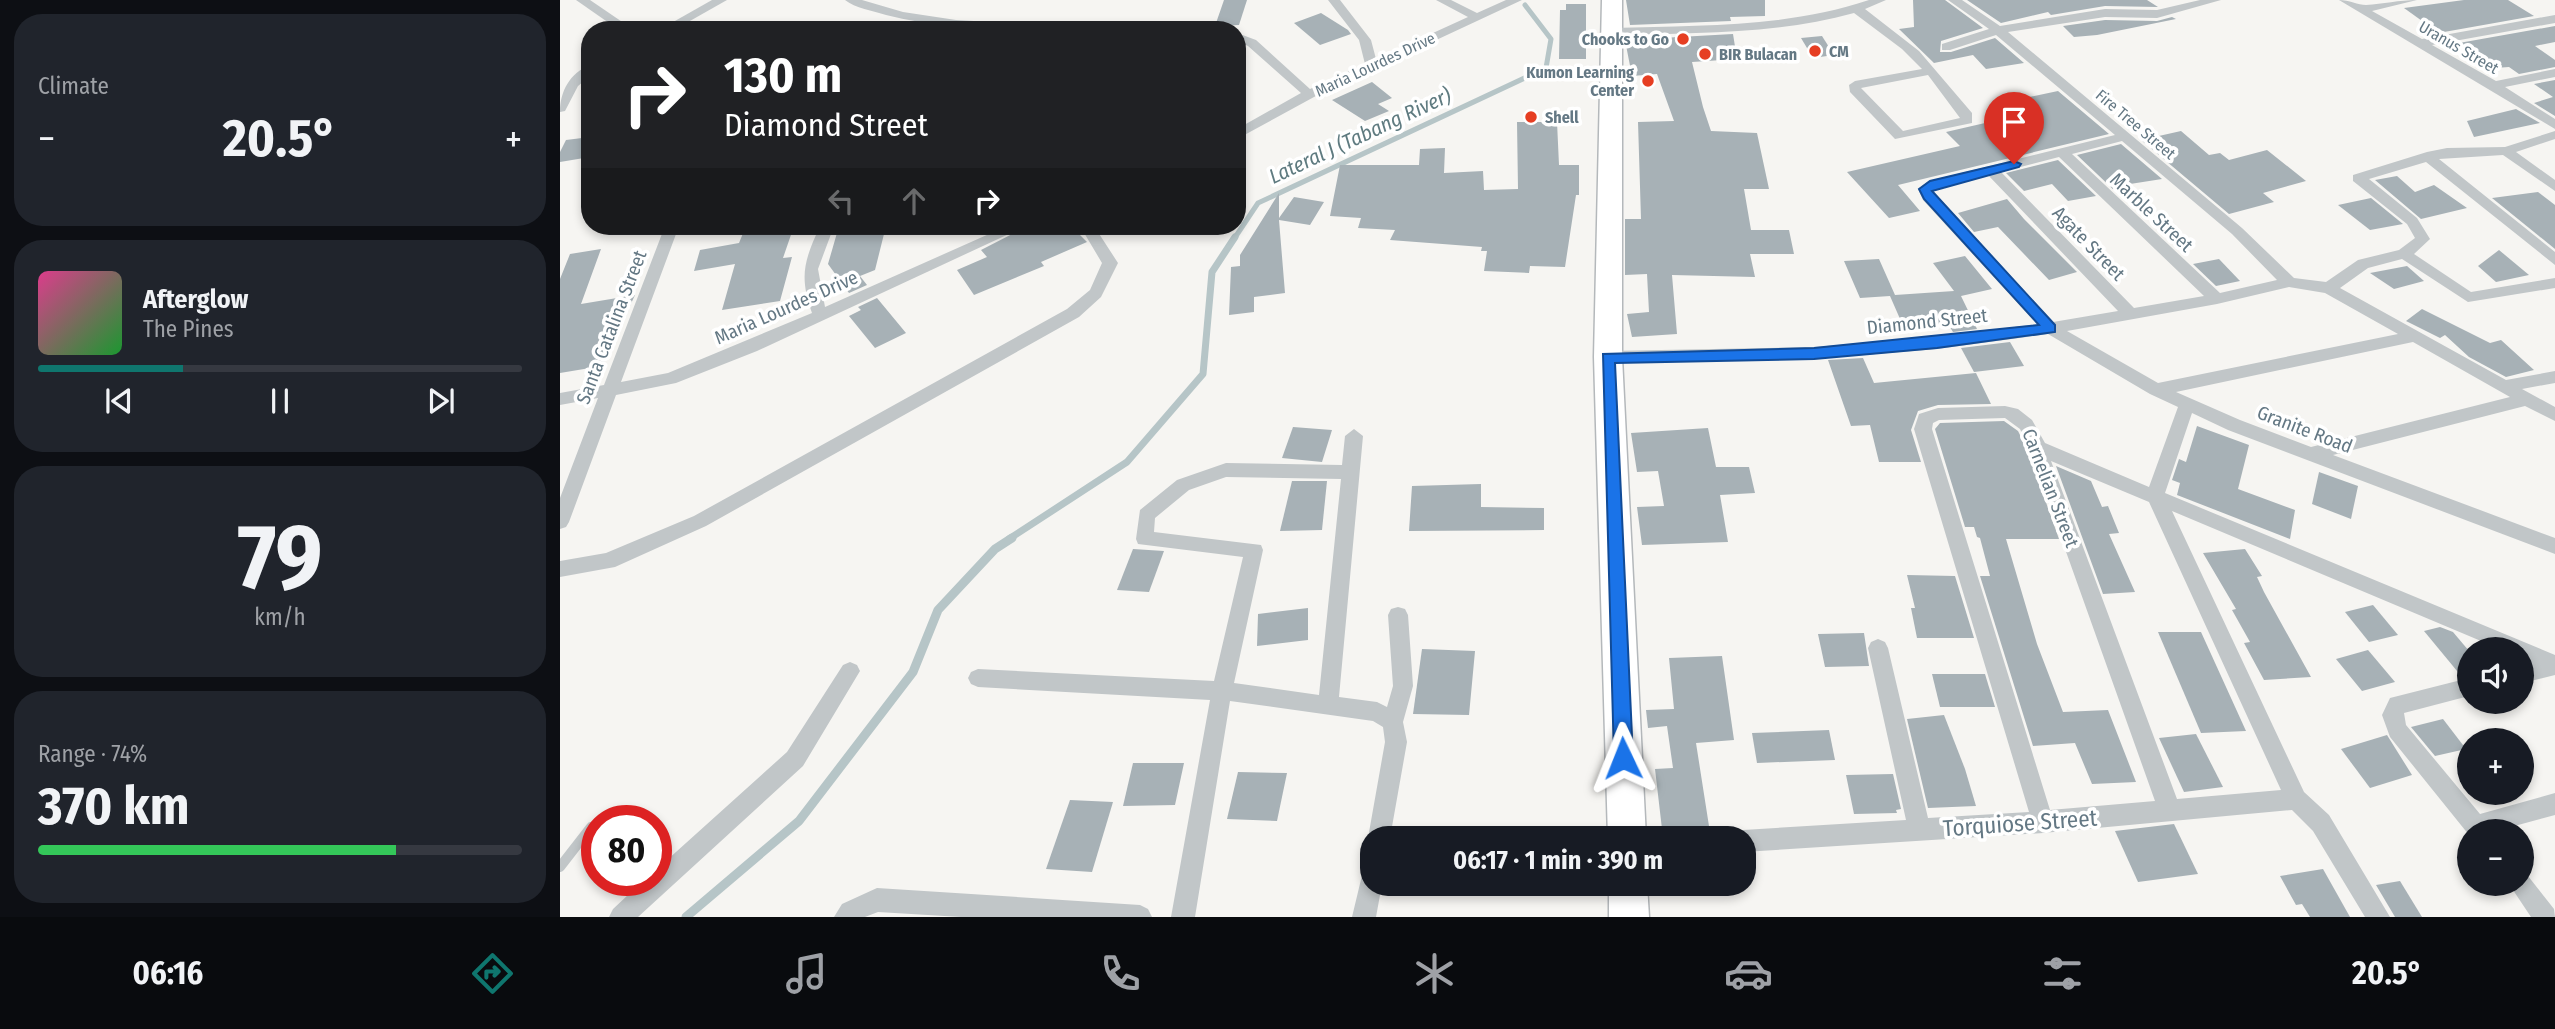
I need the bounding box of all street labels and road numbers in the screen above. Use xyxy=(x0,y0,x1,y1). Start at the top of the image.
street label: Uranus Street xyxy=(2415,17,2503,78)
street label: Maria Lourdes Drive xyxy=(1312,28,1438,101)
street label: Fire Tree Street xyxy=(2092,86,2180,164)
street label: Marble Street xyxy=(2105,168,2198,257)
street label: Agate Street xyxy=(2048,201,2130,286)
street label: Santa Catalina Street xyxy=(572,246,652,407)
street label: Maria Lourdes Drive xyxy=(711,266,861,349)
street label: Diamond Street xyxy=(1866,304,1989,339)
street label: Granite Road xyxy=(2254,401,2356,458)
street label: Carnelian Street xyxy=(2017,426,2084,551)
street label: Torquiose Street xyxy=(1942,804,2098,842)

